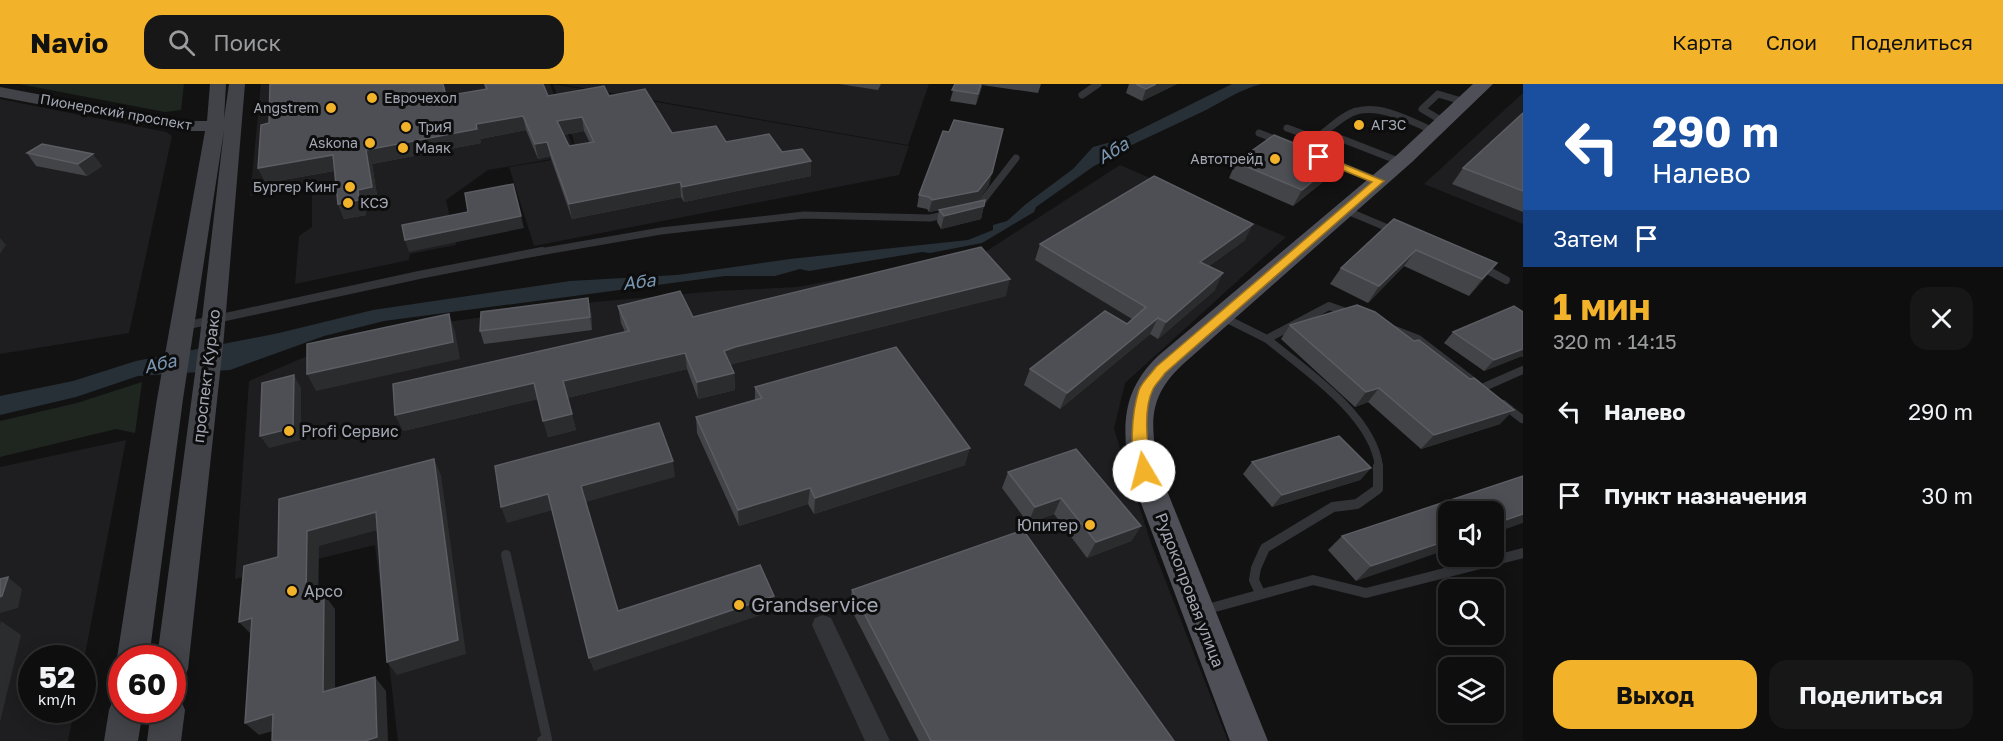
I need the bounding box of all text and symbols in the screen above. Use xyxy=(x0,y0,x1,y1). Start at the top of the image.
search box xyxy=(144,15,564,69)
text: Navio xyxy=(30,26,108,59)
icon: search xyxy=(165,26,198,59)
text: Поиск xyxy=(213,29,281,56)
text: Карта xyxy=(1672,29,1733,55)
text: Слои xyxy=(1766,29,1817,55)
text: Поделиться xyxy=(1850,29,1973,55)
place label: Еврочехол xyxy=(384,89,457,106)
street label: Пионерский проспект xyxy=(39,90,193,133)
marker: Еврочехол xyxy=(365,91,379,105)
place label: Angstrem xyxy=(254,99,319,116)
marker: Angstrem xyxy=(324,101,338,115)
text: 290 m xyxy=(1652,106,1779,156)
icon: left xyxy=(1553,108,1631,186)
place label: АГЗС xyxy=(1371,116,1406,133)
place label: ТриЯ xyxy=(418,118,452,135)
marker: АГЗС xyxy=(1352,118,1366,132)
marker: ТриЯ xyxy=(399,120,413,134)
pin xyxy=(1293,131,1344,182)
water label: Аба xyxy=(1093,132,1133,168)
place label: Askona xyxy=(309,134,358,151)
marker: Askona xyxy=(363,136,377,150)
place label: Маяк xyxy=(415,139,451,156)
icon: arrive xyxy=(1302,140,1335,173)
marker: Маяк xyxy=(396,141,410,155)
place label: Автотрейд xyxy=(1190,150,1264,167)
marker: Автотрейд xyxy=(1268,152,1282,166)
text: Налево xyxy=(1652,157,1751,189)
place label: Бургер Кинг xyxy=(253,178,339,195)
marker: Бургер Кинг xyxy=(343,180,357,194)
place label: КСЭ xyxy=(360,194,389,211)
marker: КСЭ xyxy=(341,196,355,210)
icon: arrive xyxy=(1630,222,1663,255)
text: Затем xyxy=(1553,225,1618,252)
water label: Аба xyxy=(621,268,657,294)
text: 1 мин xyxy=(1553,285,1650,328)
button: close xyxy=(1910,287,1973,350)
street label: проспект Курако xyxy=(188,308,224,444)
text: 320 m · 14:15 xyxy=(1553,329,1677,353)
water label: Аба xyxy=(141,348,179,377)
icon: left xyxy=(1553,395,1586,428)
text: Налево xyxy=(1604,398,1686,425)
text: 290 m xyxy=(1908,398,1973,425)
place label: Profi Cервис xyxy=(301,421,399,441)
marker: Profi Cервис xyxy=(282,424,296,438)
position arrow xyxy=(1112,439,1176,503)
icon: arrive xyxy=(1553,479,1586,512)
text: Пункт назначения xyxy=(1604,482,1807,509)
text: 30 m xyxy=(1922,482,1973,509)
map controls xyxy=(1438,501,1504,723)
button: sound xyxy=(1438,501,1504,567)
street label: Рудокопровая улица xyxy=(1151,510,1229,670)
place label: Юпитер xyxy=(1017,515,1078,535)
marker: Юпитер xyxy=(1083,518,1097,532)
button: search xyxy=(1438,579,1504,645)
place label: Арсо xyxy=(304,581,343,601)
marker: Арсо xyxy=(285,584,299,598)
place label: Grandservice xyxy=(751,592,878,616)
marker: Grandservice xyxy=(732,598,746,612)
speed limit sign: 60 xyxy=(108,645,186,723)
button: layers xyxy=(1438,657,1504,723)
text: 52 xyxy=(39,659,75,695)
button: Выход xyxy=(1553,660,1757,729)
button: Поделиться xyxy=(1769,660,1973,729)
text: km/h xyxy=(38,690,76,708)

